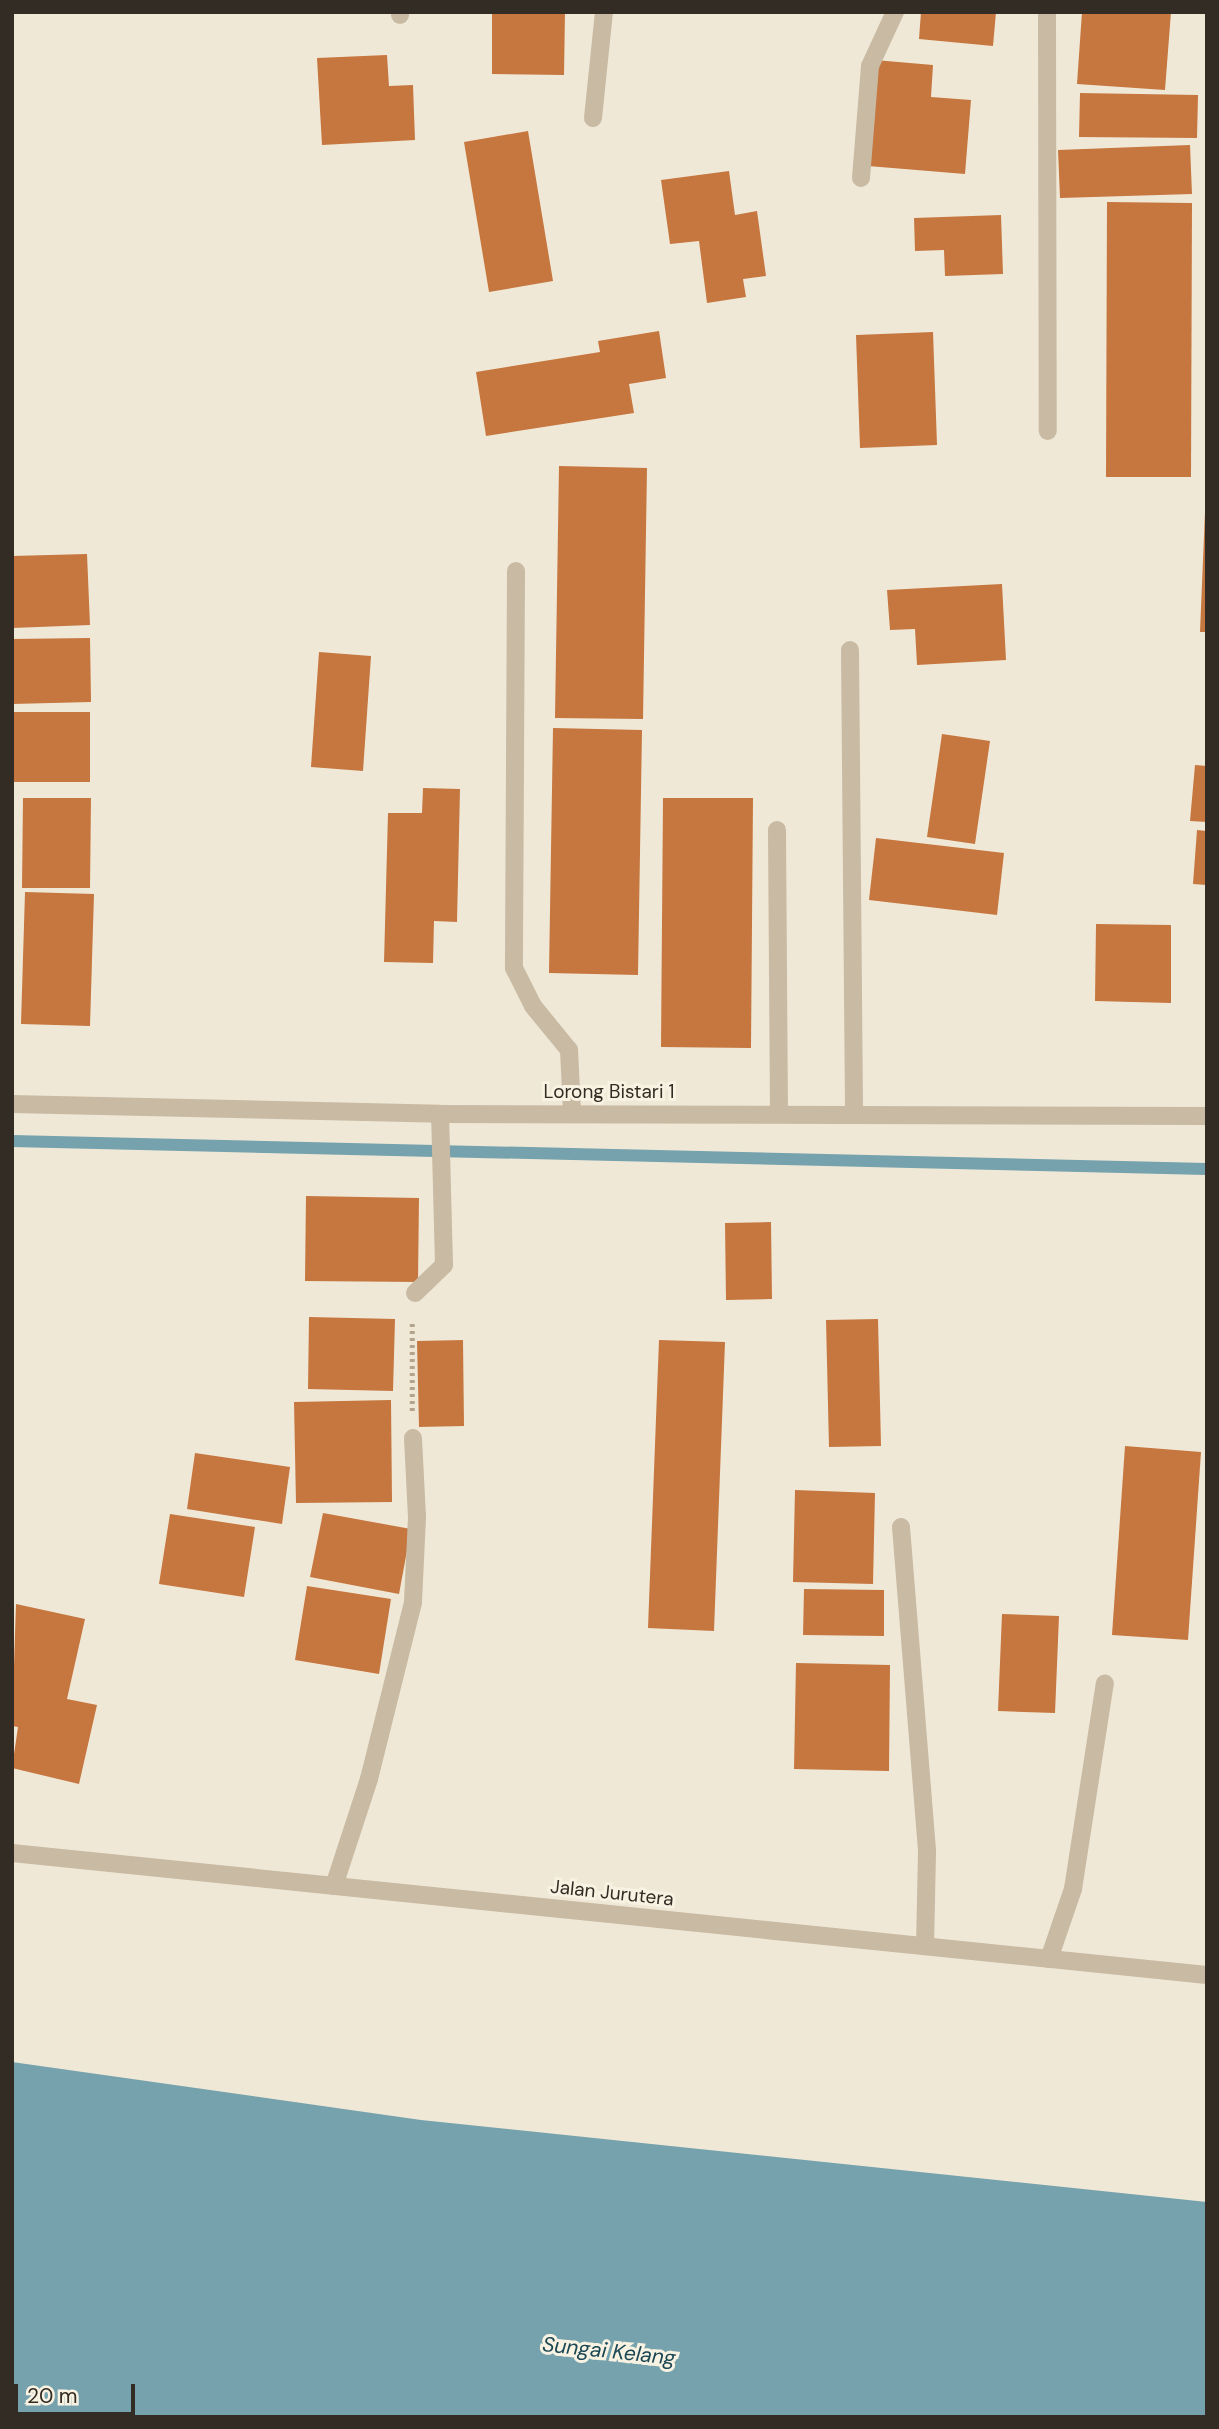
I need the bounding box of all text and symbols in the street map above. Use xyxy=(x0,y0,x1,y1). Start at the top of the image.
street label: Lorong Bistari 1 xyxy=(544,1081,674,1103)
street label: Jalan Jurutera xyxy=(549,1875,675,1911)
water label: Sungai Kelang xyxy=(541,2331,677,2371)
scale bar xyxy=(18,2370,138,2414)
text: 20 m xyxy=(27,2382,78,2410)

